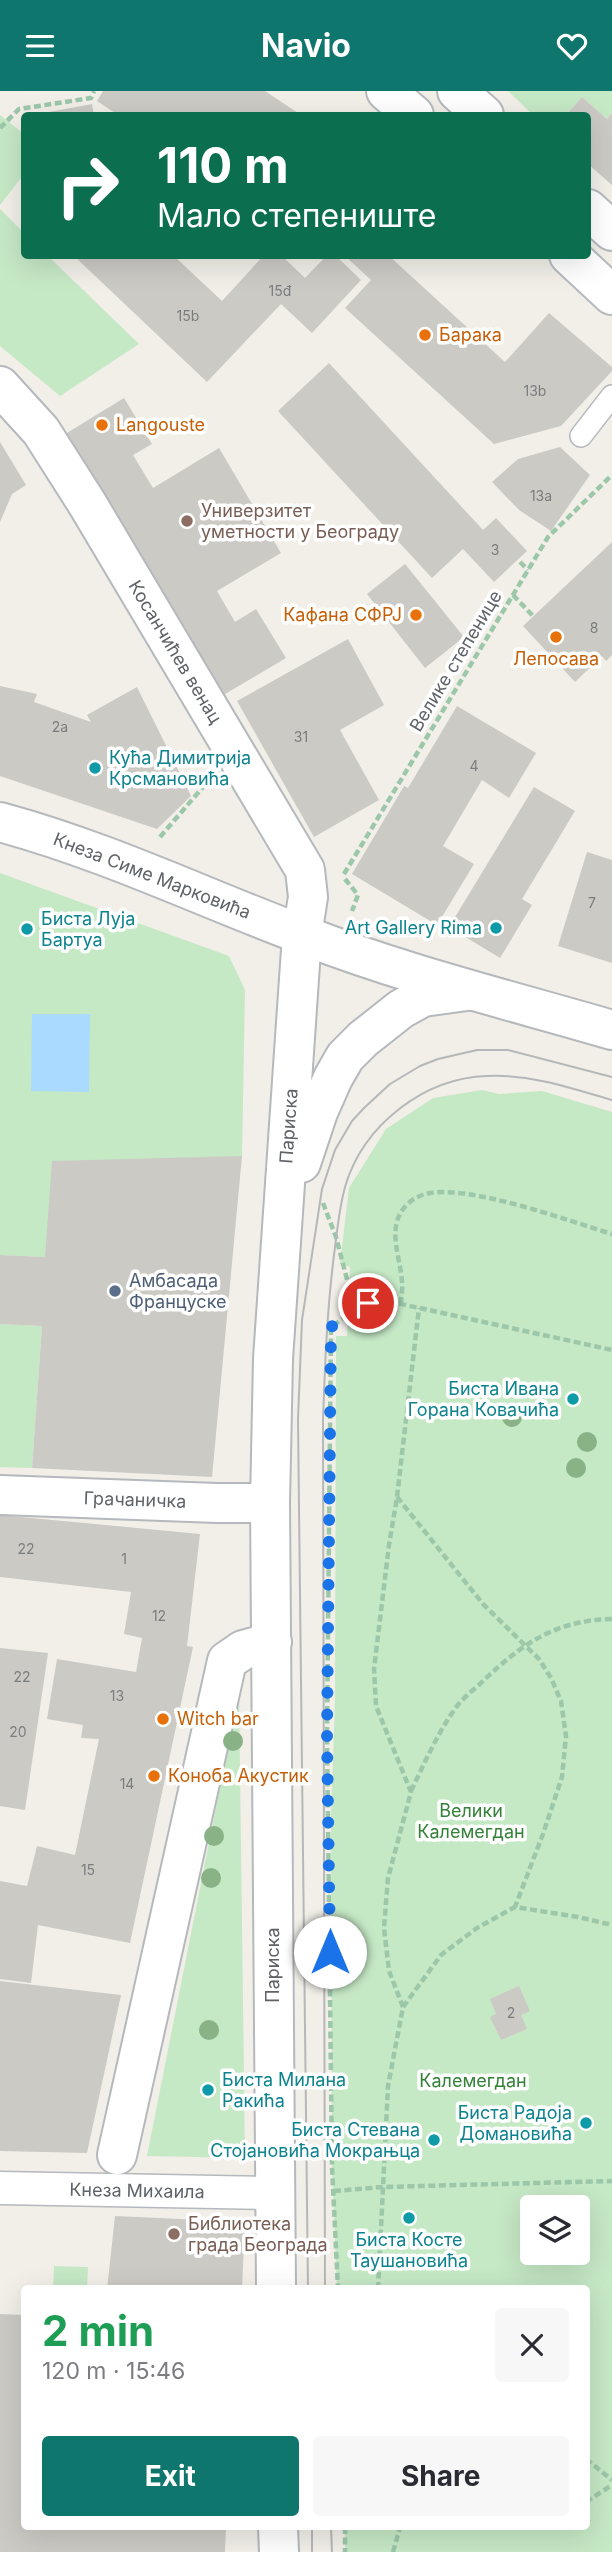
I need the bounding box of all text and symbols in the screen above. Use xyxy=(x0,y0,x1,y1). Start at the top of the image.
text: Navio xyxy=(261,26,351,65)
icon: menu xyxy=(21,27,59,65)
icon: heart xyxy=(553,27,591,65)
text: 110 m xyxy=(157,136,289,195)
icon: right xyxy=(42,140,133,231)
text: Мало степениште xyxy=(157,196,436,235)
house number: 15đ xyxy=(269,282,292,299)
house number: 15b xyxy=(177,307,199,324)
place label: Барака xyxy=(439,324,502,345)
marker: Барака xyxy=(417,327,433,343)
house number: 13b xyxy=(524,382,546,399)
place label: Langouste xyxy=(116,414,205,435)
marker: Langouste xyxy=(94,417,110,433)
house number: 13a xyxy=(530,487,552,504)
place label: Универзитет уметности у Београду xyxy=(201,500,399,542)
marker: Универзитет уметности у Београду xyxy=(179,513,195,529)
house number: 3 xyxy=(491,541,499,558)
street label: Косанчићев венац xyxy=(124,576,227,727)
street label: Велике степенице xyxy=(405,586,506,735)
place label: Кафана СФРЈ xyxy=(283,604,402,625)
marker: Кафана СФРЈ xyxy=(408,607,424,623)
house number: 8 xyxy=(590,619,598,636)
marker: Лепосава xyxy=(548,629,564,645)
place label: Лепосава xyxy=(513,648,599,669)
house number: 2a xyxy=(52,718,68,735)
house number: 31 xyxy=(294,728,308,745)
place label: Кућа Димитрија Крсмановића xyxy=(109,747,251,789)
house number: 4 xyxy=(469,757,479,774)
marker: Кућа Димитрија Крсмановића xyxy=(87,760,103,776)
street label: Кнеза Симе Марковића xyxy=(51,828,254,923)
house number: 7 xyxy=(588,894,596,911)
place label: Биста Луја Бартуа xyxy=(41,908,135,950)
place label: Art Gallery Rima xyxy=(345,917,482,938)
marker: Art Gallery Rima xyxy=(488,920,504,936)
marker: Биста Луја Бартуа xyxy=(19,921,35,937)
street label: Париска xyxy=(275,1088,302,1164)
place label: Амбасада Француске xyxy=(129,1270,227,1312)
pin xyxy=(338,1273,398,1333)
marker: Амбасада Француске xyxy=(107,1283,123,1299)
icon: arrive xyxy=(349,1284,387,1322)
place label: Биста Ивана Горана Ковачића xyxy=(408,1378,559,1420)
marker: Биста Ивана Горана Ковачића xyxy=(565,1391,581,1407)
street label: Грачаничка xyxy=(83,1487,187,1512)
house number: 22 xyxy=(17,1540,35,1557)
house number: 1 xyxy=(121,1550,127,1567)
house number: 12 xyxy=(152,1607,166,1624)
house number: 22 xyxy=(13,1668,31,1685)
house number: 13 xyxy=(110,1687,124,1704)
place label: Witch bar xyxy=(177,1708,259,1729)
marker: Witch bar xyxy=(155,1711,171,1727)
house number: 20 xyxy=(9,1723,27,1740)
place label: Коноба Акустик xyxy=(168,1765,309,1786)
marker: Коноба Акустик xyxy=(146,1768,162,1784)
house number: 14 xyxy=(120,1775,134,1792)
park label: Велики Калемегдан xyxy=(417,1800,525,1842)
house number: 15 xyxy=(81,1861,95,1878)
position arrow xyxy=(293,1915,367,1989)
street label: Париска xyxy=(262,1927,283,2003)
house number: 2 xyxy=(507,2004,515,2021)
place label: Биста Милана Ракића xyxy=(222,2069,346,2111)
park label: Калемегдан xyxy=(419,2070,527,2091)
marker: Биста Милана Ракића xyxy=(200,2082,216,2098)
place label: Биста Радоја Домановића xyxy=(458,2102,572,2144)
marker: Биста Радоја Домановића xyxy=(578,2115,594,2131)
place label: Биста Стевана Стојановића Мокрањца xyxy=(210,2119,420,2161)
marker: Биста Стевана Стојановића Мокрањца xyxy=(426,2132,442,2148)
street label: Кнеза Михаила xyxy=(69,2179,205,2202)
map controls xyxy=(520,2195,590,2265)
button: layers xyxy=(520,2195,590,2265)
marker: Биста Косте Таушановића xyxy=(401,2210,417,2226)
place label: Библиотека града Београда xyxy=(188,2213,328,2255)
marker: Библиотека града Београда xyxy=(166,2226,182,2242)
place label: Биста Косте Таушановића xyxy=(350,2229,468,2271)
text: 2 min xyxy=(42,2305,154,2356)
button: close xyxy=(495,2308,569,2382)
text: 120 m · 15:46 xyxy=(42,2357,185,2385)
button: Exit xyxy=(42,2436,299,2516)
button: Share xyxy=(313,2436,569,2516)

